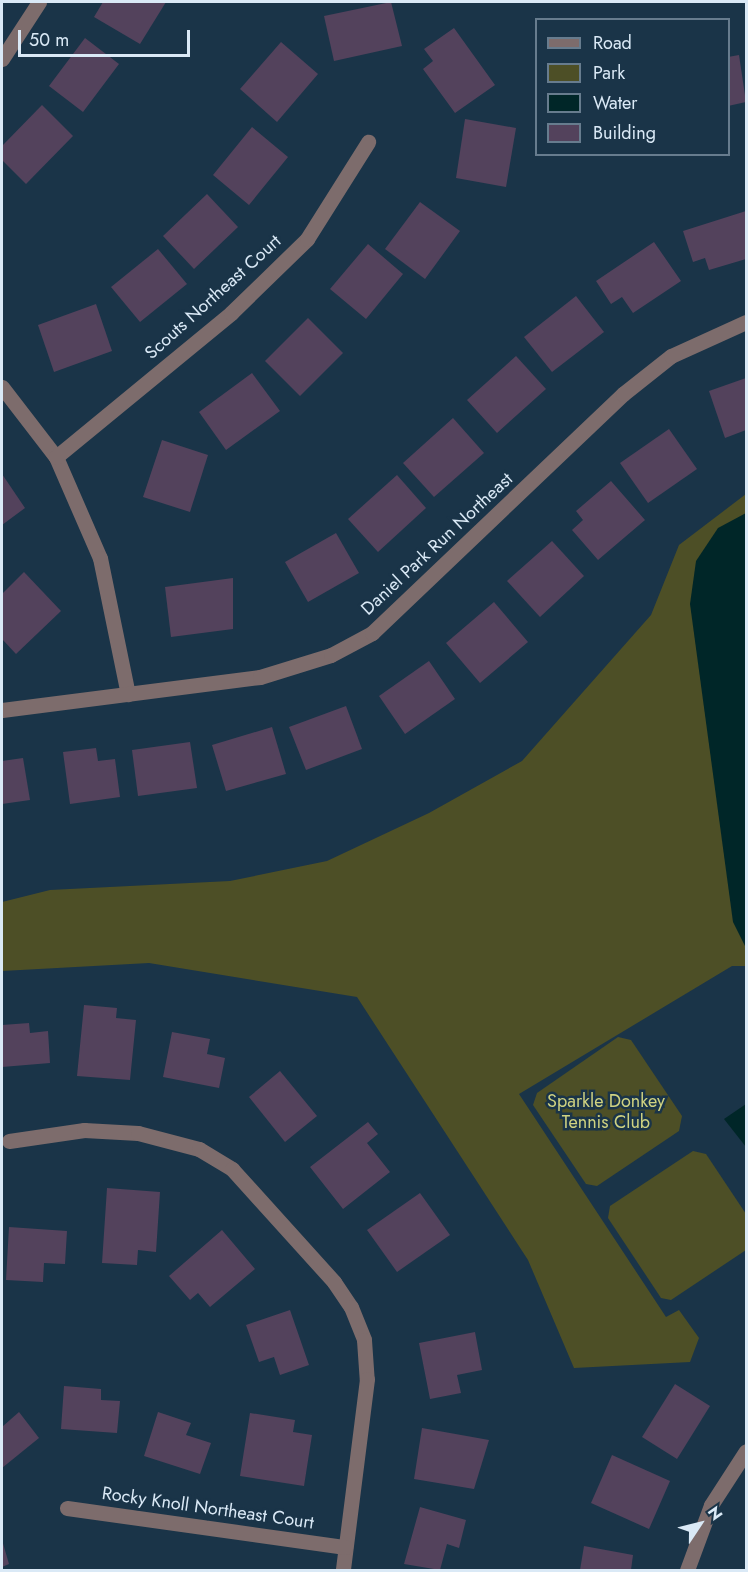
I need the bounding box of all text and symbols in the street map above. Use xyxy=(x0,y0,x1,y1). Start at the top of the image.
scale bar xyxy=(21,18,194,56)
legend xyxy=(535,18,730,156)
text: 50 m xyxy=(29,27,69,53)
text: Road xyxy=(593,30,632,56)
text: Park xyxy=(593,60,625,86)
text: Water xyxy=(593,90,637,116)
text: Building xyxy=(593,120,656,146)
street label: Scouts Northeast Court xyxy=(141,230,285,364)
street label: Daniel Park Run Northeast xyxy=(357,468,517,620)
park label: Sparkle Donkey Tennis Club xyxy=(547,1091,665,1134)
street label: Rocky Knoll Northeast Court xyxy=(101,1482,315,1534)
north arrow xyxy=(670,1494,730,1554)
text: N xyxy=(702,1502,728,1525)

